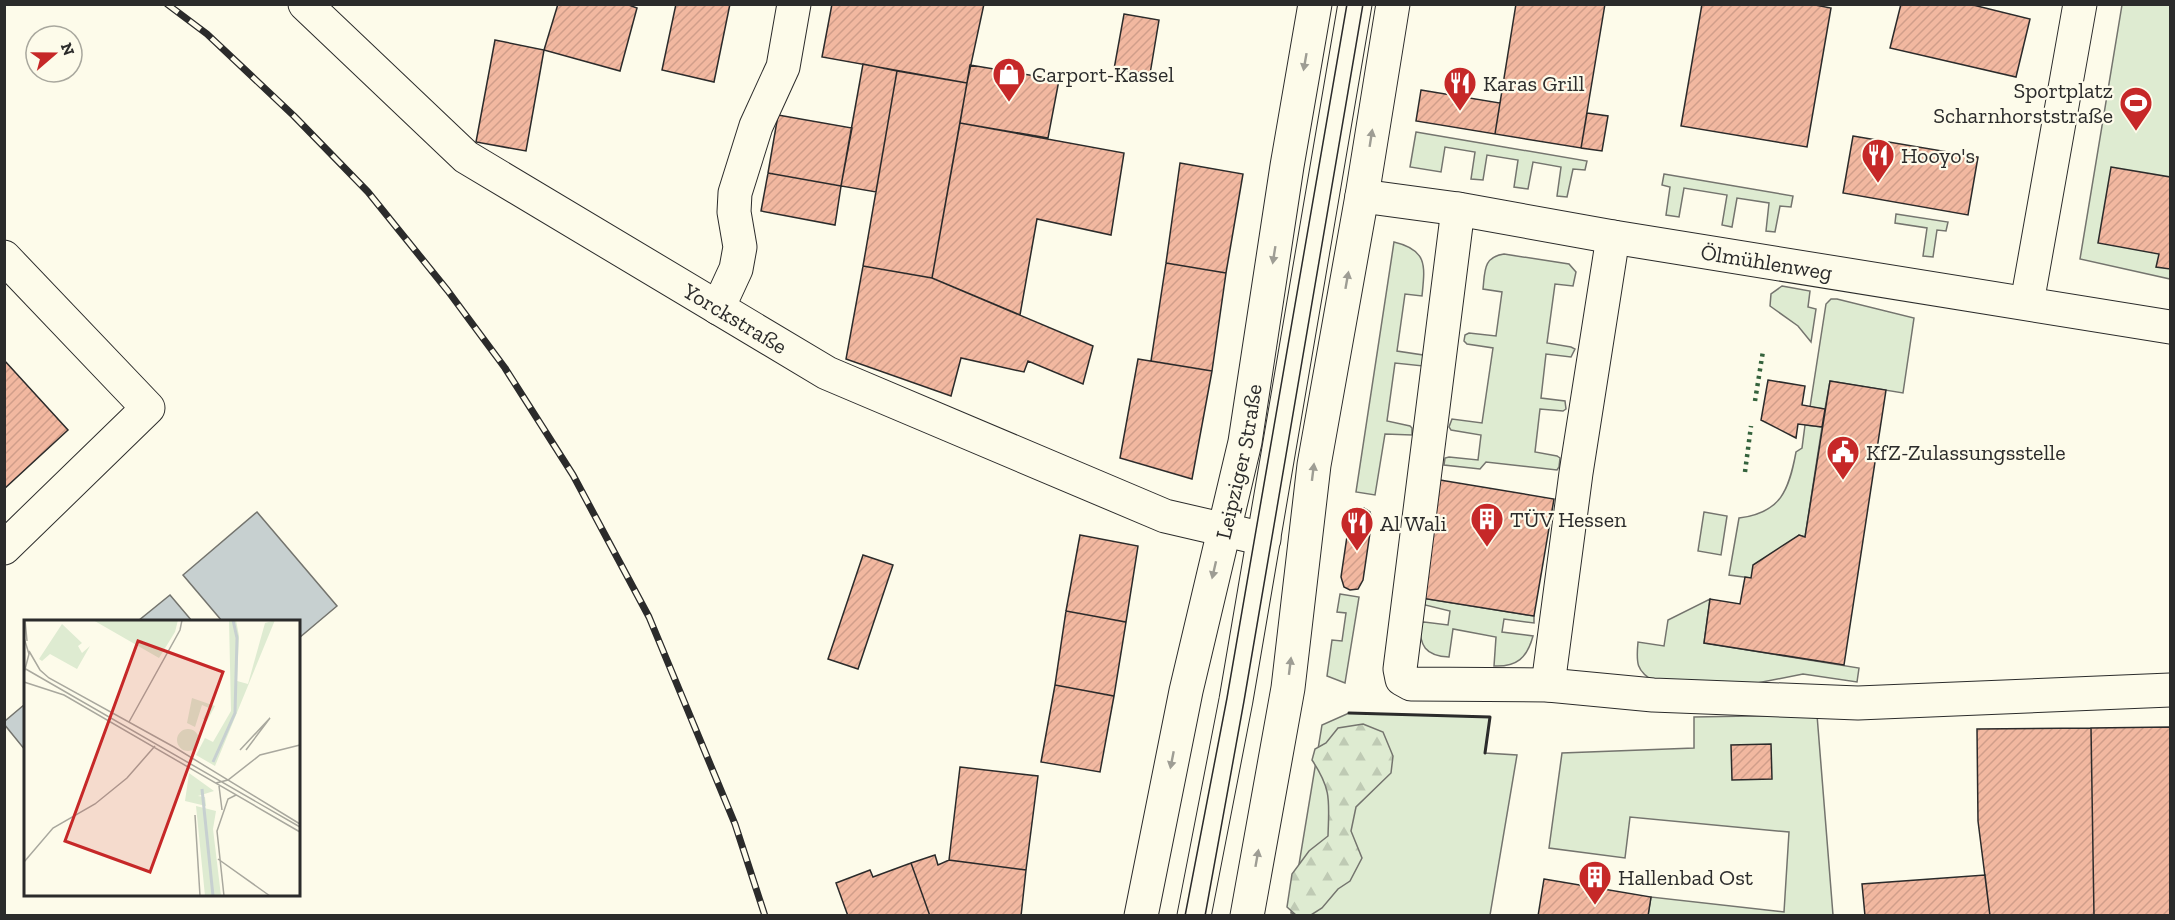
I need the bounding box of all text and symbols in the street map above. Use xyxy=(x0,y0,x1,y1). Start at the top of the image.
north arrow xyxy=(24,24,84,84)
text: N xyxy=(57,40,79,58)
one-way arrow xyxy=(1300,53,1309,72)
shop icon: Carport-Kassel xyxy=(991,56,1027,103)
place label: Carport-Kassel xyxy=(1032,61,1174,88)
restaurant icon: Karas Grill xyxy=(1442,65,1478,112)
place label: Karas Grill xyxy=(1483,70,1585,97)
place label: Sportplatz Scharnhorststraße xyxy=(1933,77,2113,129)
sports icon: Sportplatz Scharnhorststraße xyxy=(2118,85,2154,132)
one-way arrow xyxy=(1367,128,1376,147)
restaurant icon: Hooyo's xyxy=(1860,137,1896,184)
place label: Hooyo's xyxy=(1901,142,1975,169)
street label: Ölmühlenweg xyxy=(1699,238,1834,286)
one-way arrow xyxy=(1269,245,1278,264)
one-way arrow xyxy=(1343,270,1352,289)
street label: Yorckstraße xyxy=(678,276,792,360)
street label: Leipziger Straße xyxy=(1209,382,1267,542)
public building icon: KfZ-Zulassungsstelle xyxy=(1825,434,1861,481)
place label: KfZ-Zulassungsstelle xyxy=(1866,439,2066,466)
one-way arrow xyxy=(1309,463,1318,482)
building icon: TÜV Hessen xyxy=(1469,501,1505,548)
restaurant icon: Al Wali xyxy=(1339,505,1375,552)
place label: TÜV Hessen xyxy=(1510,506,1627,533)
place label: Al Wali xyxy=(1380,510,1447,537)
one-way arrow xyxy=(1209,561,1218,580)
inset map xyxy=(24,620,300,896)
one-way arrow xyxy=(1285,656,1295,675)
one-way arrow xyxy=(1167,751,1176,770)
one-way arrow xyxy=(1253,848,1262,867)
building icon: Hallenbad Ost xyxy=(1577,859,1613,906)
place label: Hallenbad Ost xyxy=(1618,864,1754,891)

